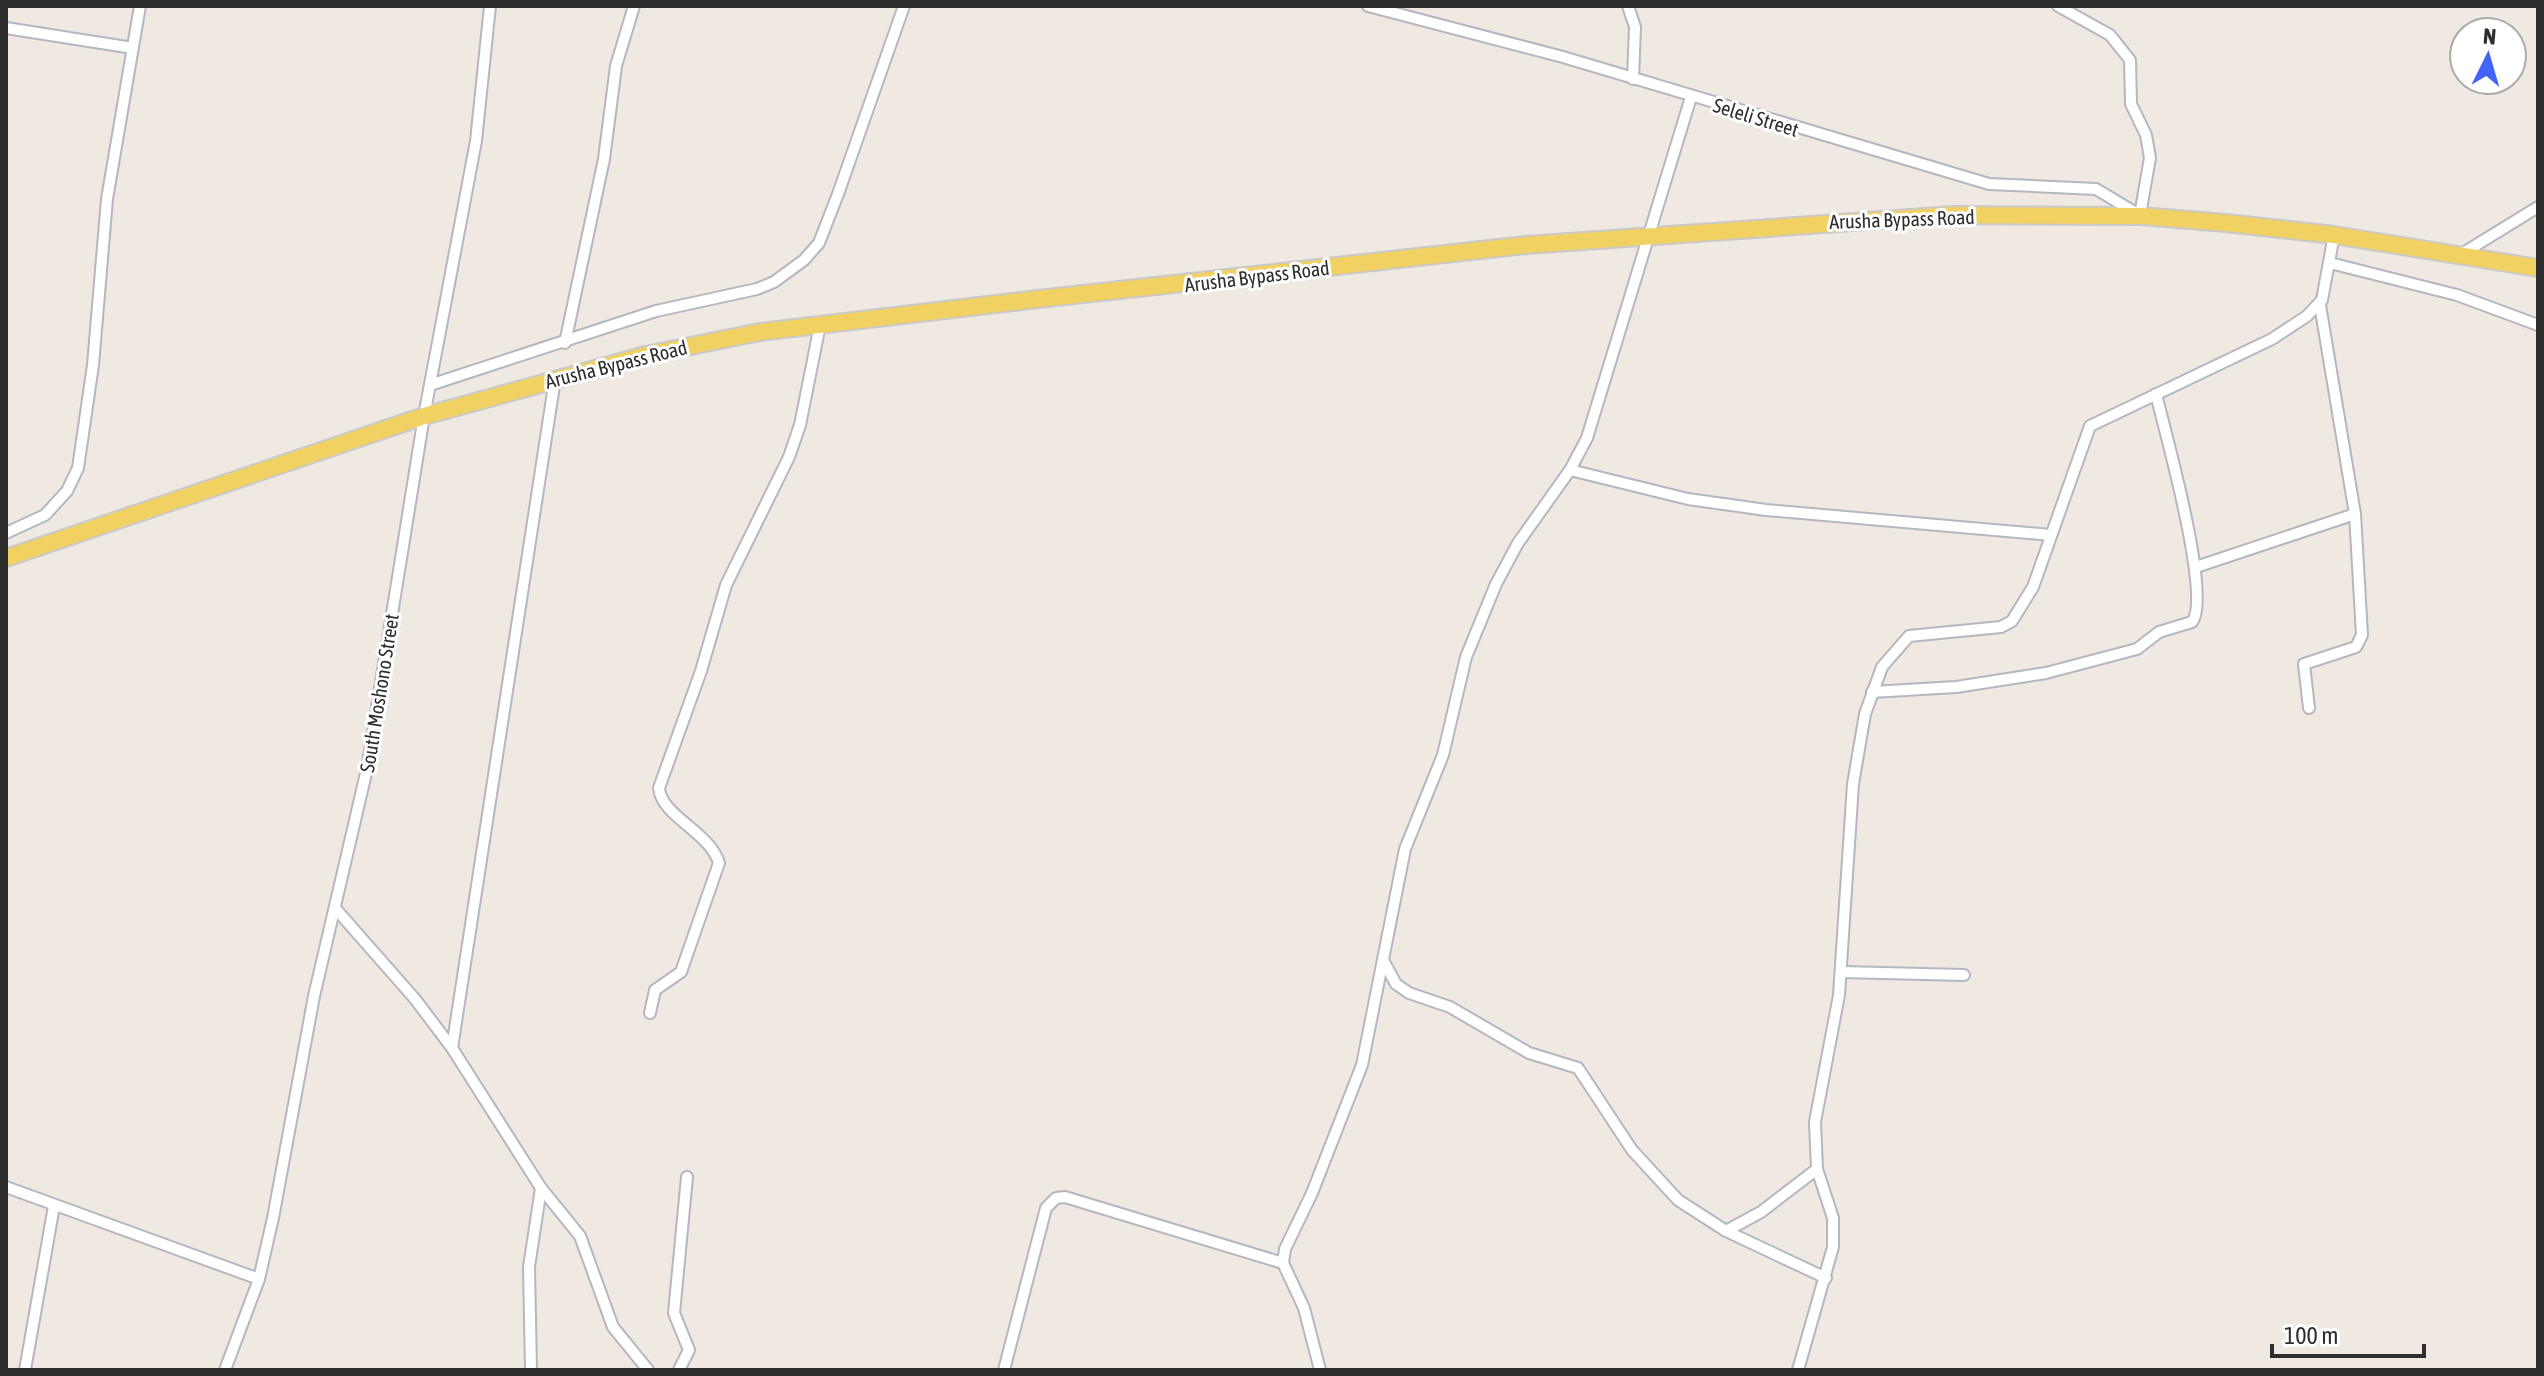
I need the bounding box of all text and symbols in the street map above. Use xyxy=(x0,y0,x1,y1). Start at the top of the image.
north arrow xyxy=(2448,16,2528,96)
text: N xyxy=(2482,23,2497,50)
street label: Seleli Street xyxy=(1710,93,1802,141)
street label: Arusha Bypass Road xyxy=(1829,205,1975,233)
street label: Arusha Bypass Road xyxy=(1183,256,1331,296)
street label: Arusha Bypass Road xyxy=(543,335,689,393)
street label: South Moshono Street xyxy=(355,612,403,774)
scale bar xyxy=(2272,1308,2424,1358)
text: 100 m xyxy=(2284,1322,2338,1349)

